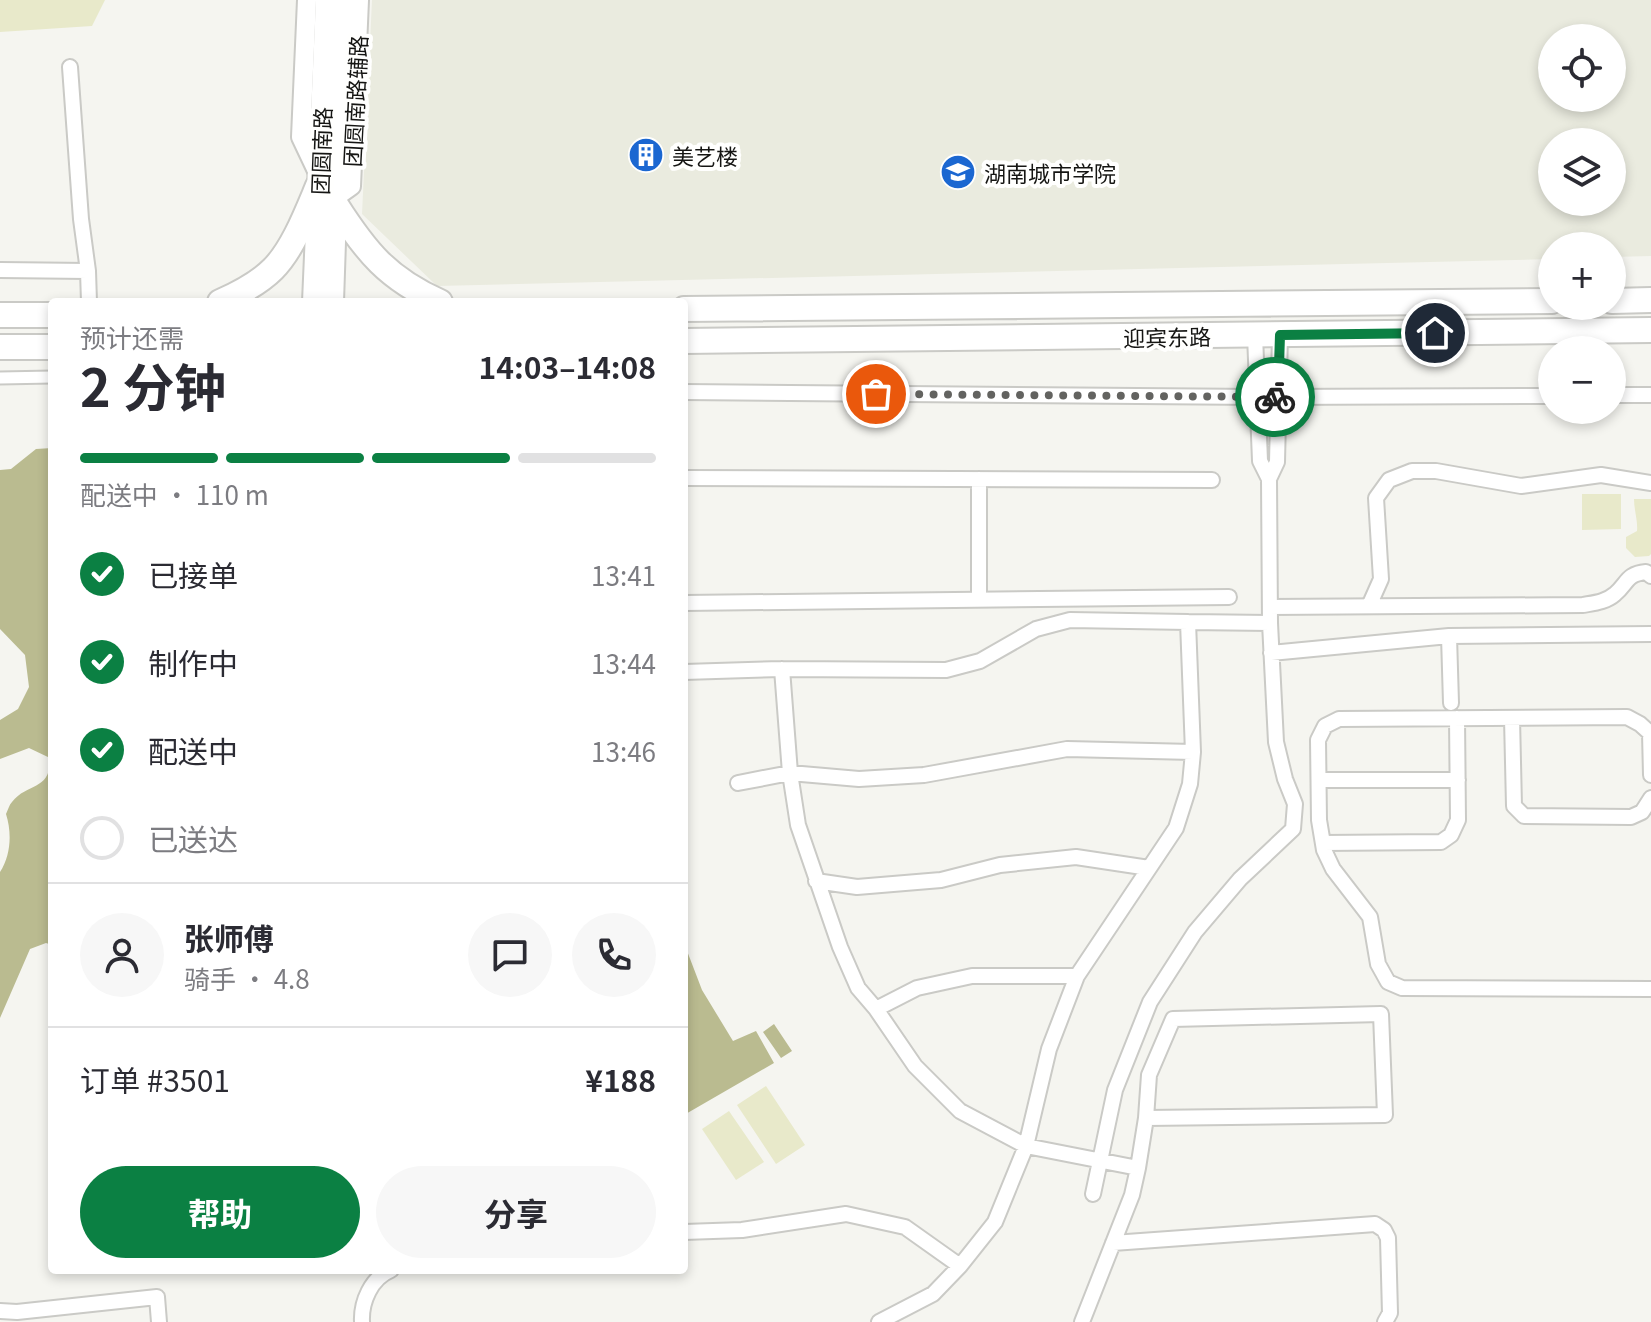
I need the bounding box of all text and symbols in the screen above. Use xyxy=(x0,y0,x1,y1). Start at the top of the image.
map controls xyxy=(1538,24,1626,424)
button: locate xyxy=(1538,24,1626,112)
street label: 团圆南路辅路 xyxy=(335,34,373,168)
street label: 团圆南路 xyxy=(302,106,338,196)
button: layers xyxy=(1538,128,1626,216)
building icon: 美艺楼 xyxy=(627,136,665,174)
place label: 美艺楼 xyxy=(672,139,738,171)
school or university icon: 湖南城市学院 xyxy=(939,153,977,191)
place label: 湖南城市学院 xyxy=(984,156,1116,188)
button: + xyxy=(1538,232,1626,320)
pin xyxy=(1401,299,1469,367)
icon: home xyxy=(1413,311,1457,355)
text: 预计还需 xyxy=(80,318,184,355)
street label: 迎宾东路 xyxy=(1123,319,1211,353)
button: − xyxy=(1538,336,1626,424)
text: 14:03–14:08 xyxy=(479,344,656,388)
text: 2 分钟 xyxy=(80,347,226,422)
courier xyxy=(1235,357,1315,437)
pin xyxy=(842,360,910,428)
icon: bag xyxy=(854,372,898,416)
icon: bike xyxy=(1253,375,1297,419)
text: 配送中 · 110 m xyxy=(80,475,269,512)
icon: check xyxy=(80,552,124,596)
text: 已接单 xyxy=(148,552,238,596)
text: 13:41 xyxy=(591,556,656,593)
icon: check xyxy=(80,640,124,684)
text: 制作中 xyxy=(148,640,238,684)
text: 13:44 xyxy=(591,644,656,681)
icon: check xyxy=(80,728,124,772)
text: 配送中 xyxy=(148,728,238,772)
text: 13:46 xyxy=(591,732,656,769)
text: 已送达 xyxy=(148,816,238,860)
button: person xyxy=(80,913,164,997)
button: chat xyxy=(468,913,552,997)
button: phone xyxy=(572,913,656,997)
text: 张师傅 xyxy=(184,915,274,959)
text: 骑手 · 4.8 xyxy=(184,959,310,996)
text: 订单 #3501 xyxy=(80,1057,230,1101)
text: ¥188 xyxy=(585,1057,656,1101)
button: 帮助 xyxy=(80,1166,360,1258)
button: 分享 xyxy=(376,1166,656,1258)

